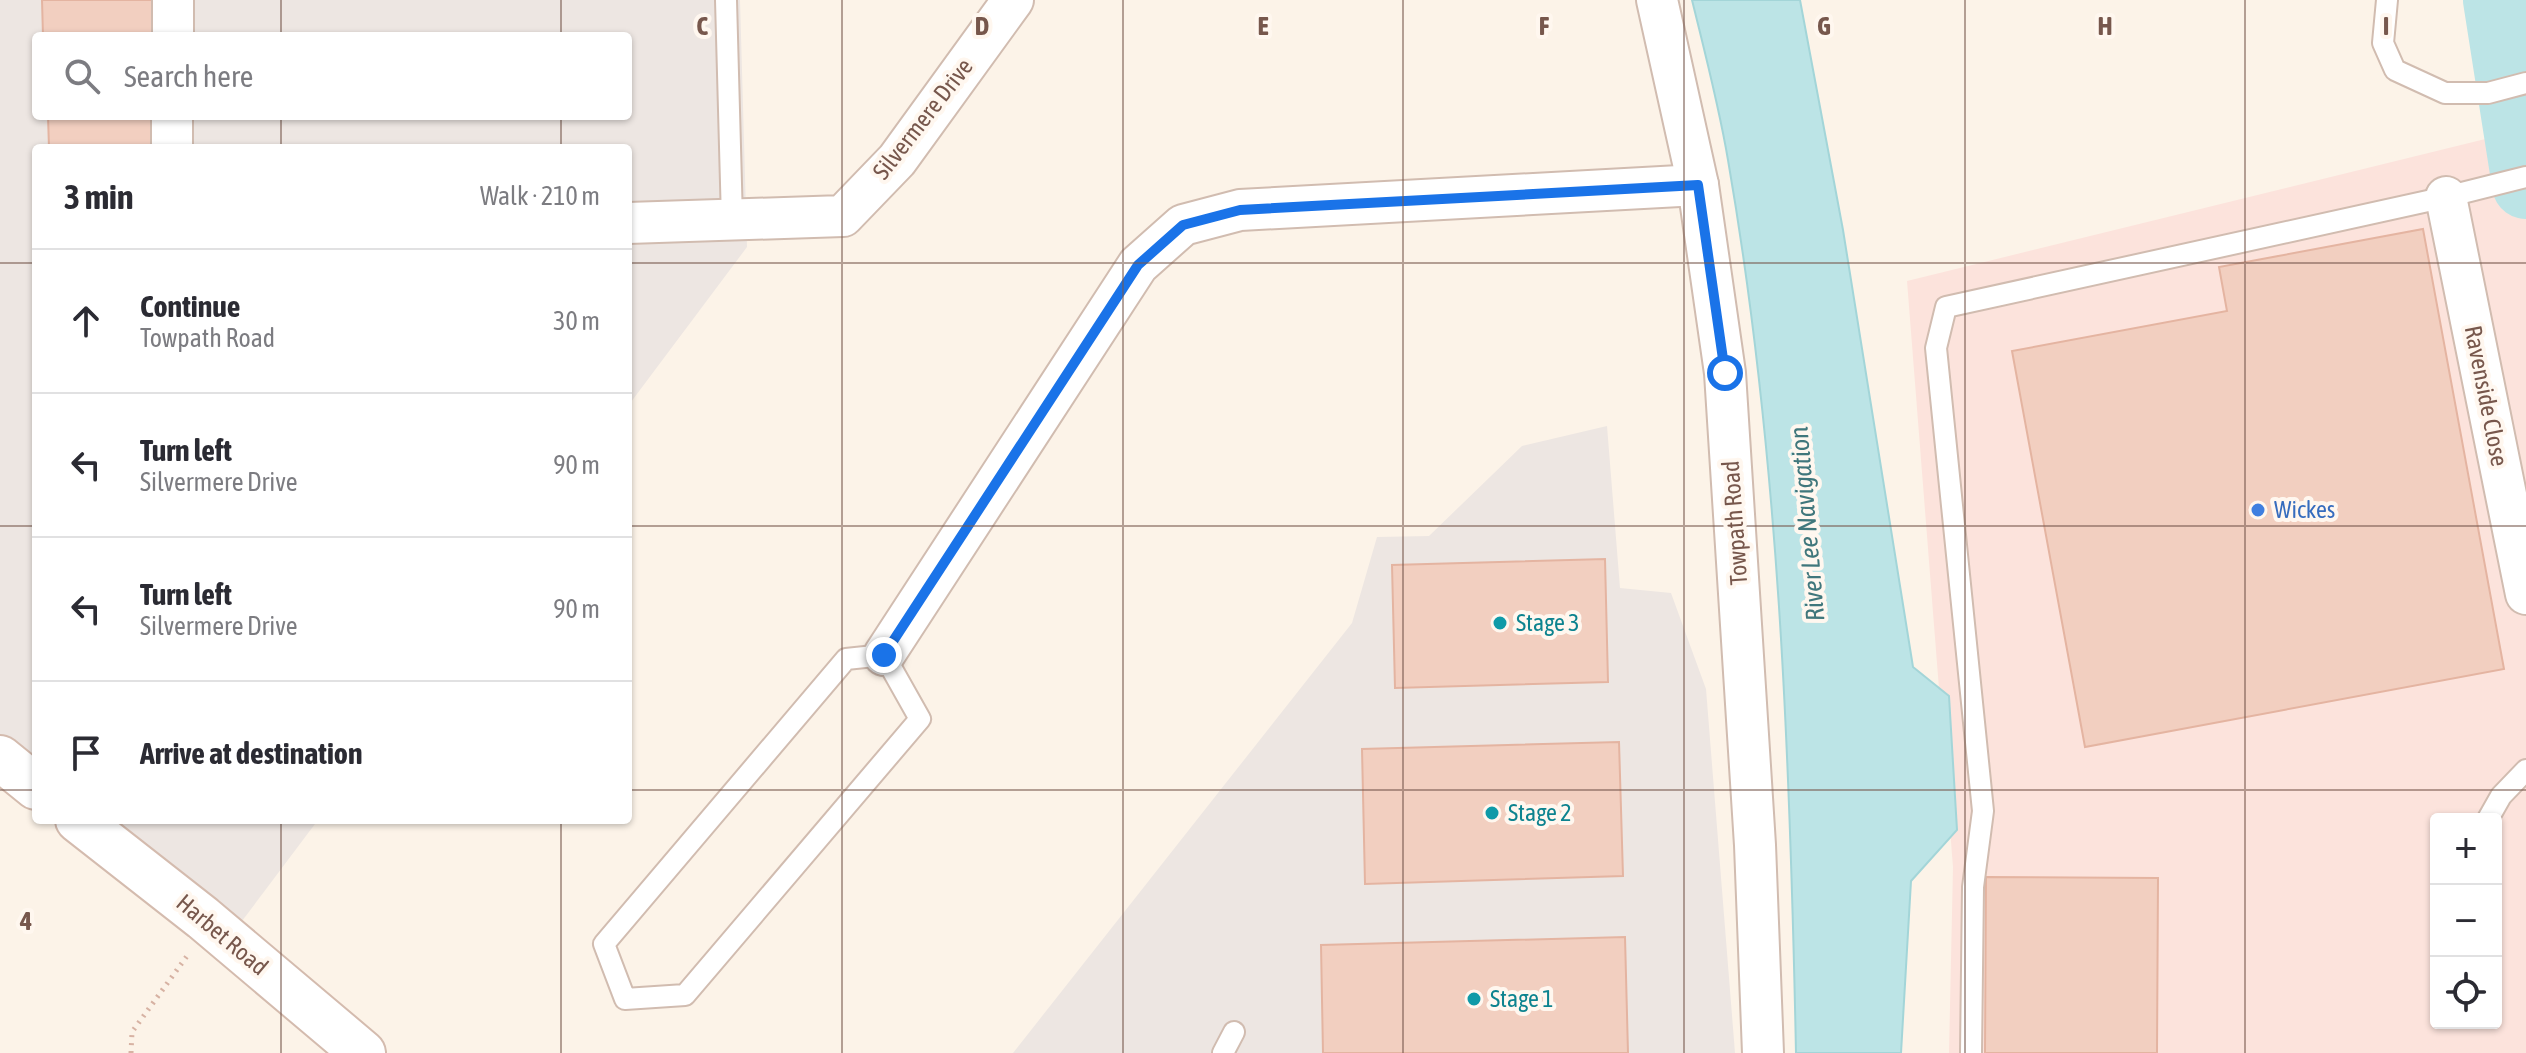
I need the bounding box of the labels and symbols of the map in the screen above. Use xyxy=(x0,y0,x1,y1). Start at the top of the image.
text: C xyxy=(696,11,708,41)
text: D xyxy=(975,11,989,41)
text: E xyxy=(1257,11,1269,41)
text: F xyxy=(1539,11,1550,41)
text: G xyxy=(1817,11,1831,41)
text: H xyxy=(2097,11,2113,41)
text: I xyxy=(2383,11,2389,41)
street label: Silvermere Drive xyxy=(867,53,978,184)
street label: Ravenside Close xyxy=(2460,323,2513,468)
route start xyxy=(1707,355,1743,391)
water label: River Lee Navigation xyxy=(1784,425,1830,623)
street label: Towpath Road xyxy=(1717,460,1752,586)
place label: Wickes xyxy=(2274,496,2335,523)
marker: Wickes xyxy=(2249,501,2267,519)
place label: Stage 3 xyxy=(1516,609,1579,636)
marker: Stage 3 xyxy=(1491,614,1509,632)
route end xyxy=(866,637,902,673)
place label: Stage 2 xyxy=(1508,799,1571,826)
marker: Stage 2 xyxy=(1483,804,1501,822)
street label: Harbet Road xyxy=(171,889,273,980)
text: 4 xyxy=(19,906,32,936)
place label: Stage 1 xyxy=(1490,985,1553,1012)
marker: Stage 1 xyxy=(1465,990,1483,1008)

